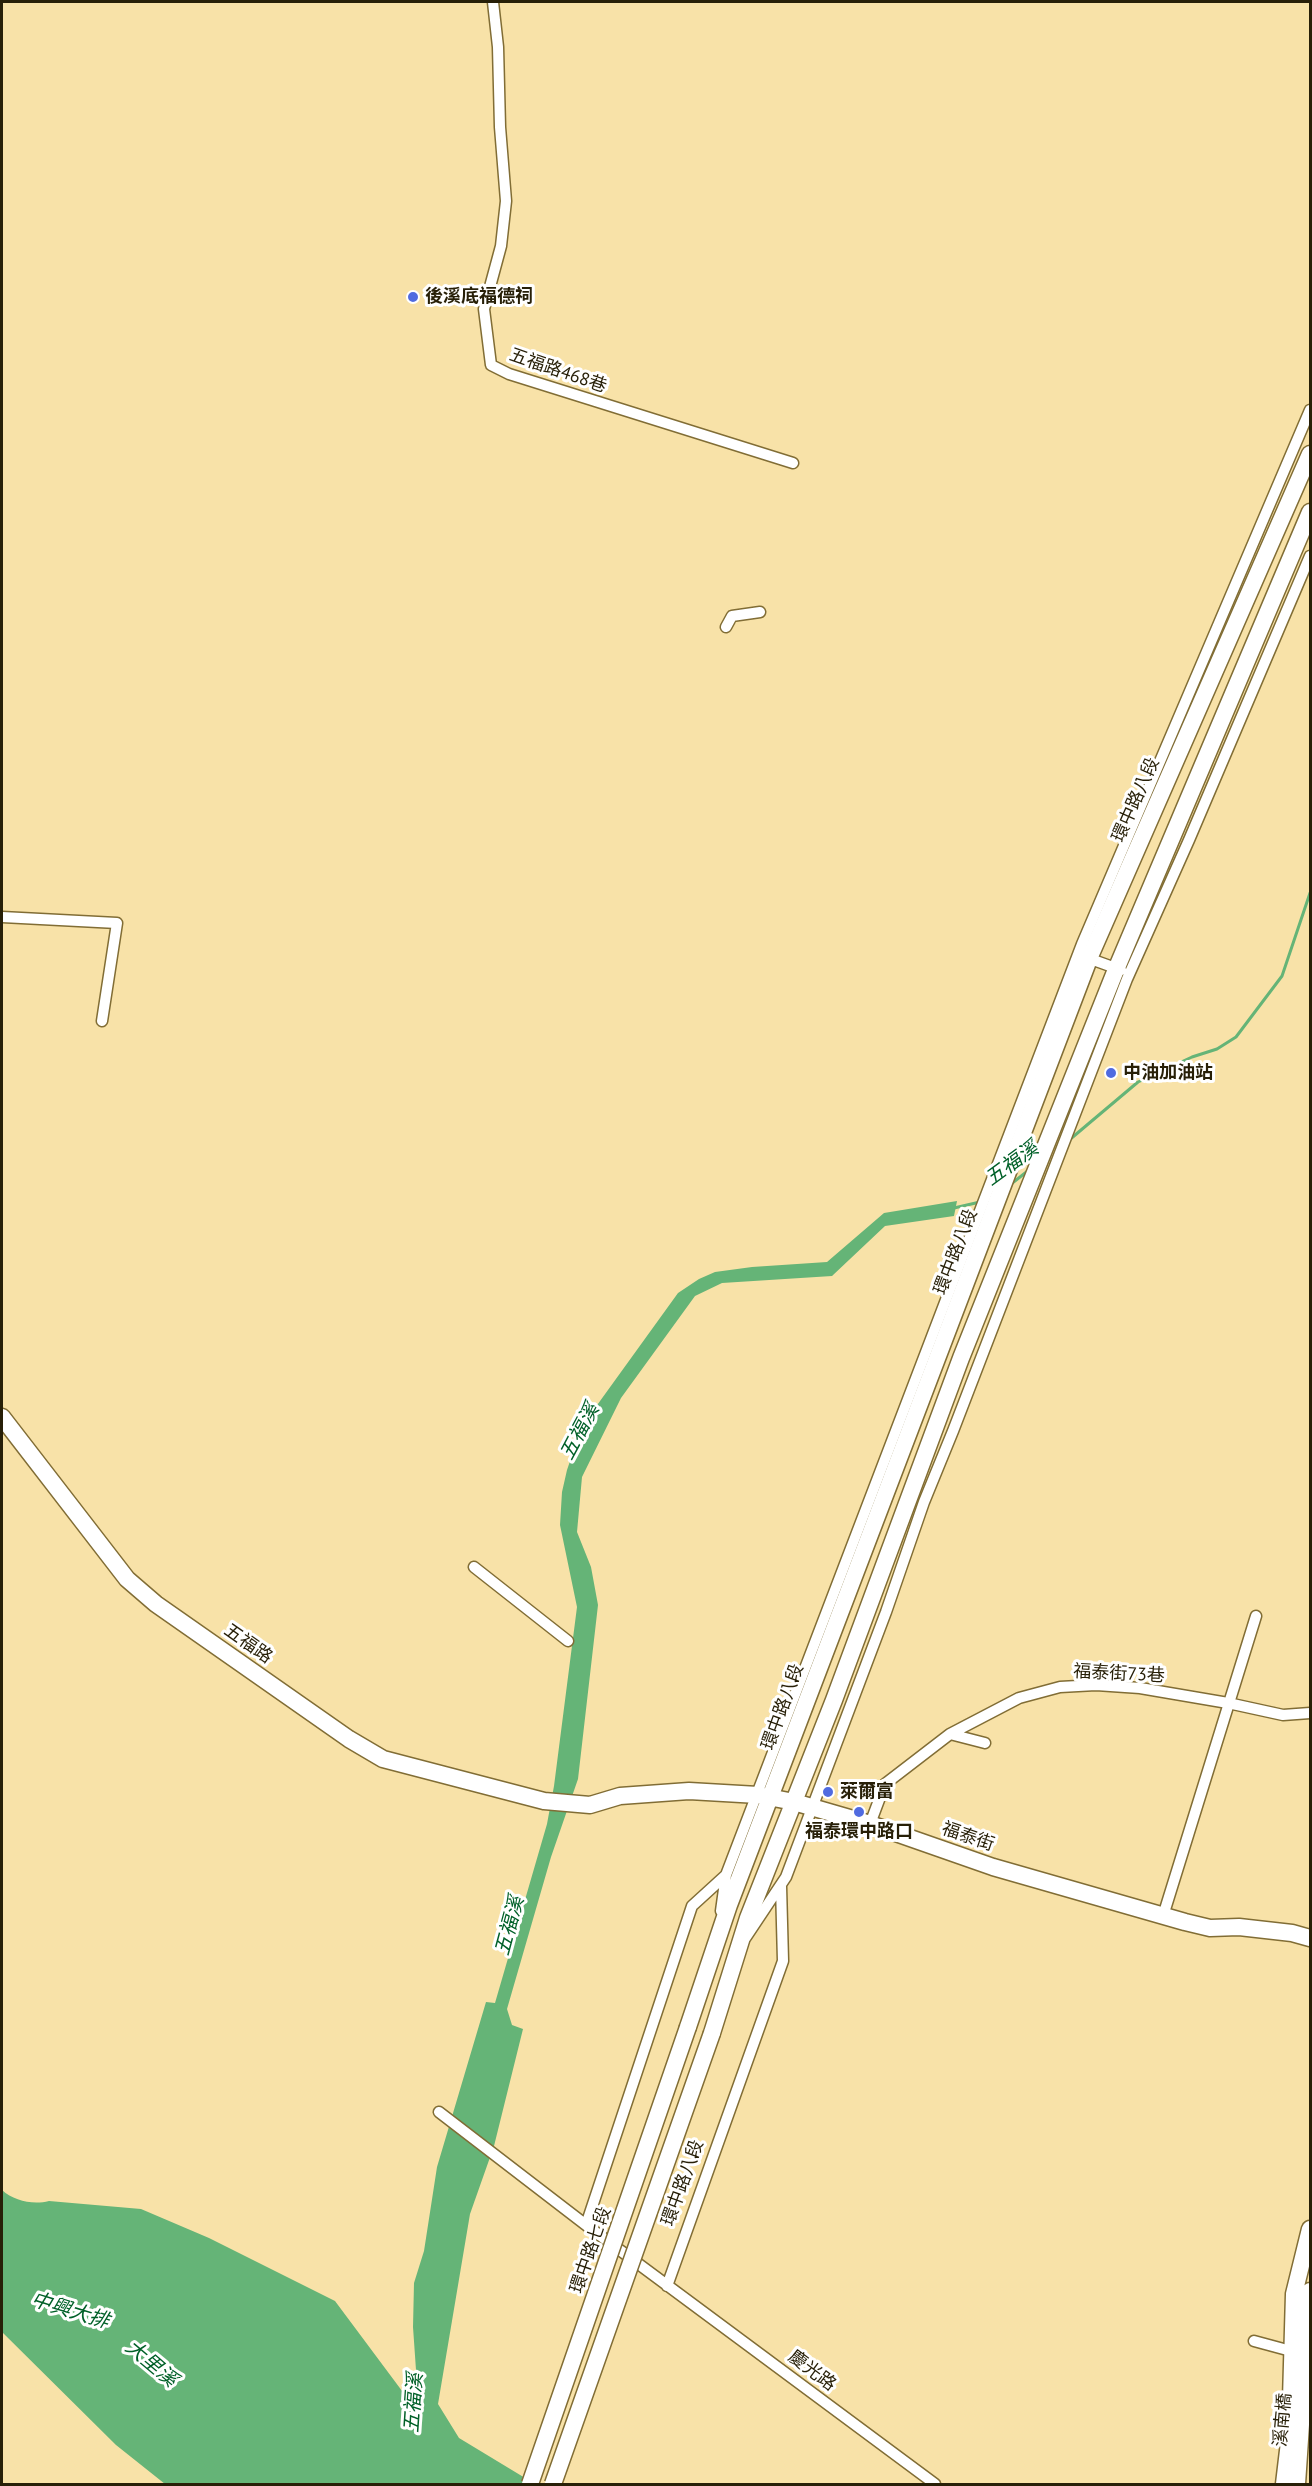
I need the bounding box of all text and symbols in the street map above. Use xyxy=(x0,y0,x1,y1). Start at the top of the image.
place label: 後溪底福德祠 xyxy=(425,286,533,308)
marker: 後溪底福德祠 xyxy=(406,290,420,304)
street label: 五福路468巷 xyxy=(507,344,609,398)
street label: 環中路八段 xyxy=(1108,754,1164,846)
place label: 中油加油站 xyxy=(1123,1062,1213,1084)
marker: 中油加油站 xyxy=(1104,1066,1118,1080)
water label: 五福溪 xyxy=(981,1137,1043,1191)
street label: 環中路八段 xyxy=(930,1206,982,1298)
water label: 五福溪 xyxy=(555,1400,605,1464)
street label: 五福路 xyxy=(220,1620,276,1668)
street label: 環中路八段 xyxy=(757,1661,809,1753)
street label: 福泰街73巷 xyxy=(1073,1661,1165,1687)
place label: 萊爾富 xyxy=(840,1781,894,1803)
marker: 萊爾富 xyxy=(821,1785,835,1799)
marker: 福泰環中路口 xyxy=(852,1805,866,1819)
street label: 福泰街 xyxy=(939,1818,997,1856)
place label: 福泰環中路口 xyxy=(805,1821,913,1843)
water label: 五福溪 xyxy=(491,1894,529,1958)
street label: 環中路八段 xyxy=(657,2137,709,2229)
street label: 環中路七段 xyxy=(566,2204,616,2296)
water label: 中興大排 xyxy=(28,2288,112,2334)
water label: 大里溪 xyxy=(120,2336,182,2392)
street label: 慶光路 xyxy=(784,2346,840,2396)
water label: 五福溪 xyxy=(400,2372,428,2434)
street label: 溪南橋 xyxy=(1270,2392,1296,2448)

